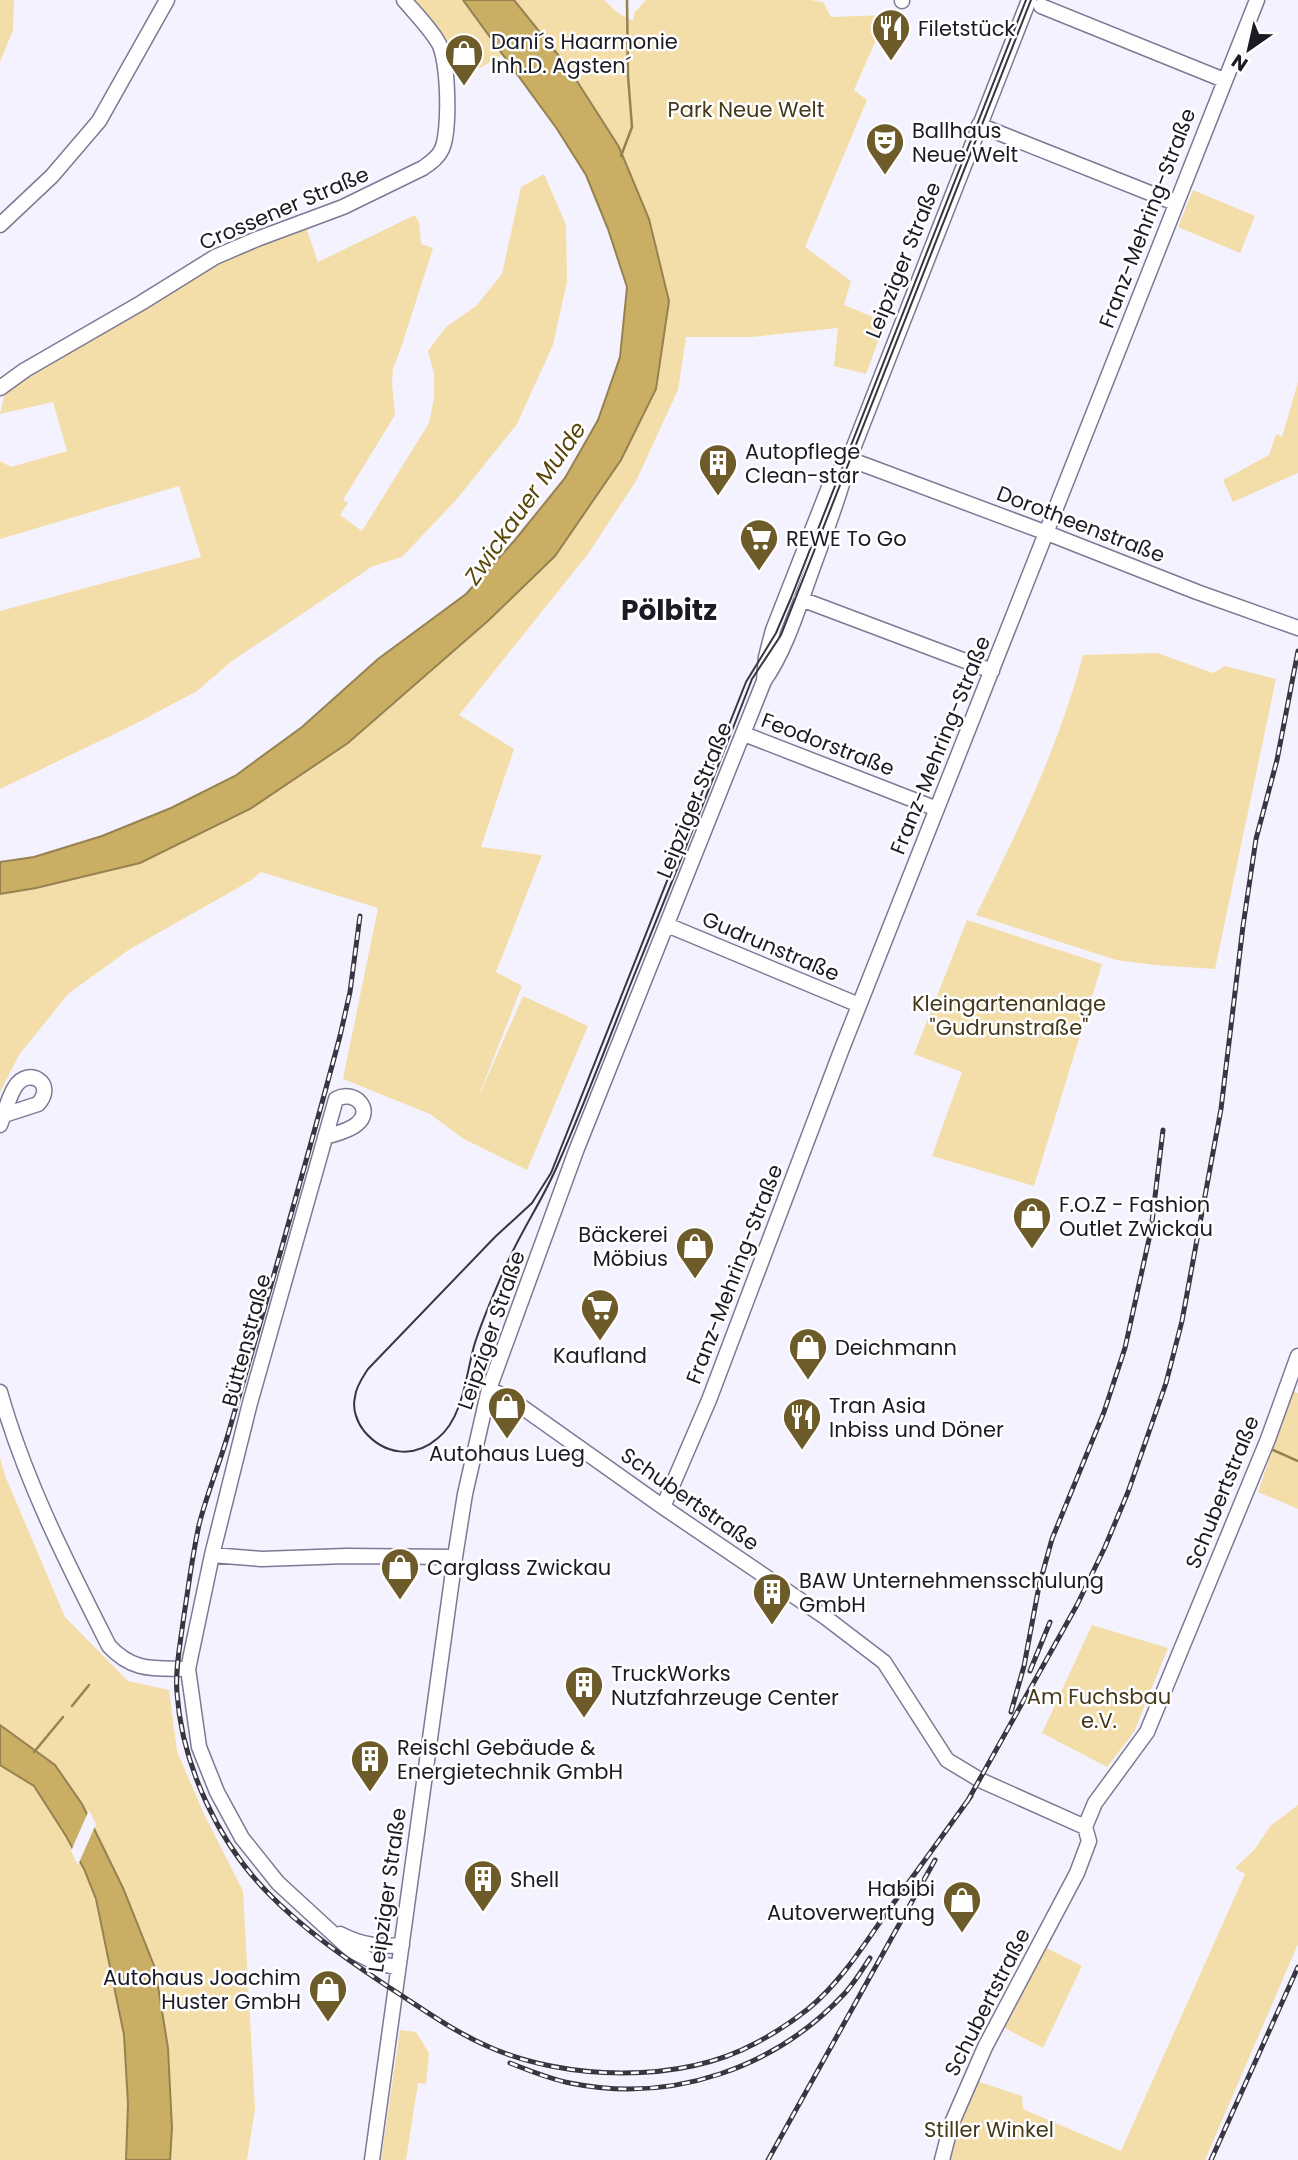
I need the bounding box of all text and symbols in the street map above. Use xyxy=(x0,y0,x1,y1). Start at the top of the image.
restaurant icon: Filetstück xyxy=(870,7,912,62)
place label: Filetstück xyxy=(918,14,1015,43)
north arrow xyxy=(1214,14,1284,84)
place label: Dani´s Haarmonie Inh.D. Agsten´ xyxy=(491,27,678,80)
shop icon: Dani´s Haarmonie Inh.D. Agsten´ xyxy=(443,32,485,87)
text: N xyxy=(1226,47,1253,78)
park label: Park Neue Welt xyxy=(668,95,824,124)
street label: Franz-Mehring-Straße xyxy=(1092,104,1202,332)
place label: Ballhaus Neue Welt xyxy=(912,116,1018,169)
theatre icon: Ballhaus Neue Welt xyxy=(864,121,906,176)
street label: Crossener Straße xyxy=(195,159,373,257)
street label: Leipziger Straße xyxy=(858,178,948,342)
water label: Zwickauer Mulde xyxy=(456,415,593,592)
place label: Autopflege Clean-star xyxy=(745,437,860,490)
building icon: Autopflege Clean-star xyxy=(697,442,739,497)
street label: Dorotheenstraße xyxy=(993,479,1169,569)
supermarket icon: REWE To Go xyxy=(738,517,780,572)
place label: REWE To Go xyxy=(786,524,907,553)
district label: Pölbitz xyxy=(621,591,717,630)
street label: Franz-Mehring-Straße xyxy=(883,631,997,859)
street label: Feodorstraße xyxy=(757,705,899,783)
street label: Leipziger Straße xyxy=(649,718,739,882)
street label: Gudrunstraße xyxy=(698,904,844,988)
park label: Kleingartenanlage "Gudrunstraße" xyxy=(912,989,1106,1042)
street label: Franz-Mehring-Straße xyxy=(679,1160,789,1388)
place label: F.O.Z - Fashion Outlet Zwickau xyxy=(1059,1190,1213,1243)
shop icon: F.O.Z - Fashion Outlet Zwickau xyxy=(1011,1195,1053,1250)
place label: Bäckerei Möbius xyxy=(578,1220,668,1273)
shop icon: Bäckerei Möbius xyxy=(674,1225,716,1280)
street label: Leipziger Straße xyxy=(450,1247,532,1413)
street label: Büttenstraße xyxy=(214,1271,278,1409)
supermarket icon: Kaufland xyxy=(579,1287,621,1342)
shop icon: Deichmann xyxy=(787,1326,829,1381)
place label: Deichmann xyxy=(835,1333,957,1362)
place label: Kaufland xyxy=(553,1341,647,1370)
shop icon: Autohaus Lueg xyxy=(486,1385,528,1440)
place label: Tran Asia Inbiss und Döner xyxy=(829,1391,1004,1444)
restaurant icon: Tran Asia Inbiss und Döner xyxy=(781,1396,823,1451)
street label: Schubertstraße xyxy=(1178,1411,1266,1573)
place label: Autohaus Lueg xyxy=(429,1439,585,1468)
street label: Schubertstraße xyxy=(615,1440,765,1558)
shop icon: Carglass Zwickau xyxy=(379,1546,421,1601)
place label: Carglass Zwickau xyxy=(427,1553,611,1582)
place label: BAW Unternehmensschulung GmbH xyxy=(799,1566,1104,1619)
building icon: BAW Unternehmensschulung GmbH xyxy=(751,1571,793,1626)
place label: TruckWorks Nutzfahrzeuge Center xyxy=(611,1659,839,1712)
building icon: TruckWorks Nutzfahrzeuge Center xyxy=(563,1664,605,1719)
park label: Am Fuchsbau e.V. xyxy=(1027,1682,1171,1735)
place label: Reischl Gebäude & Energietechnik GmbH xyxy=(397,1733,623,1786)
building icon: Reischl Gebäude & Energietechnik GmbH xyxy=(349,1738,391,1793)
street label: Leipziger Straße xyxy=(361,1806,413,1974)
building icon: Shell xyxy=(462,1858,504,1913)
place label: Shell xyxy=(510,1865,559,1894)
place label: Habibi Autoverwertung xyxy=(767,1874,935,1927)
shop icon: Habibi Autoverwertung xyxy=(941,1879,983,1934)
street label: Schubertstraße xyxy=(937,1923,1037,2081)
place label: Autohaus Joachim Huster GmbH xyxy=(103,1963,301,2016)
shop icon: Autohaus Joachim Huster GmbH xyxy=(307,1968,349,2023)
park label: Stiller Winkel xyxy=(924,2115,1054,2144)

